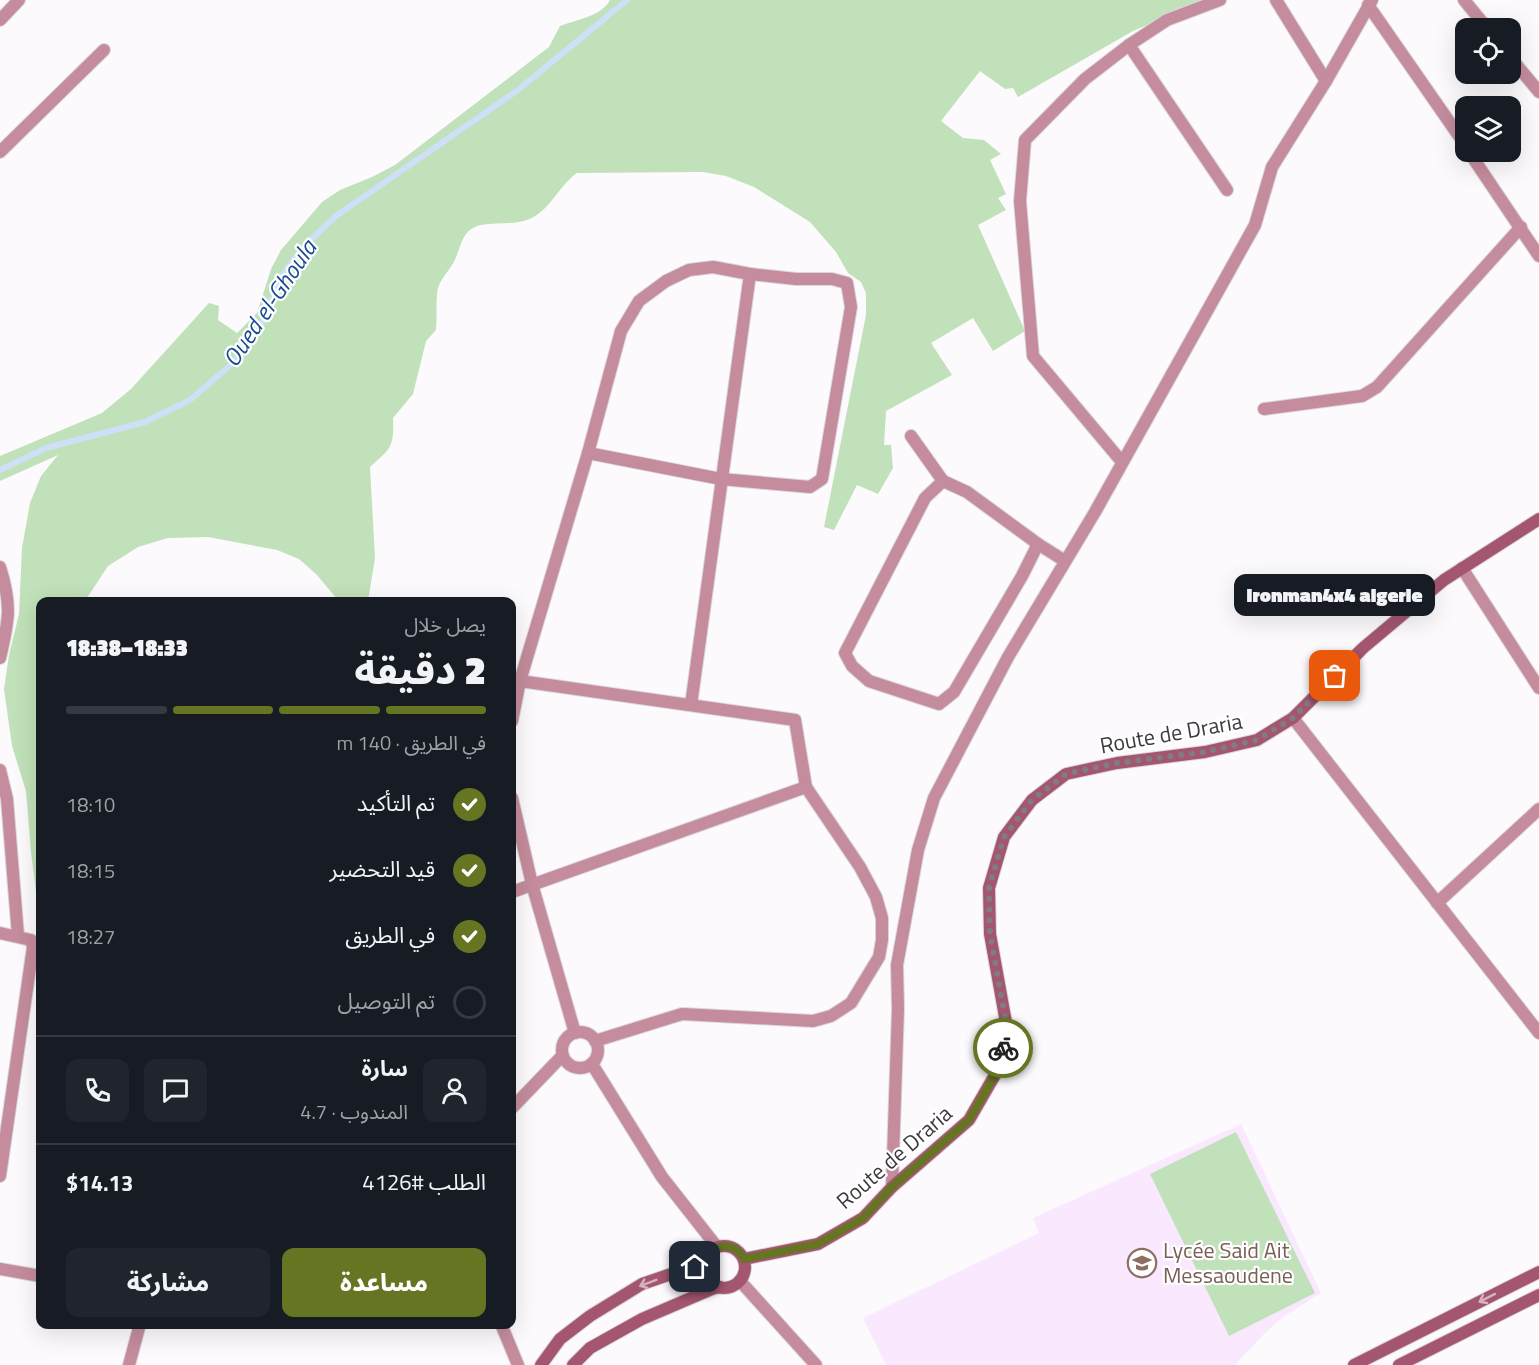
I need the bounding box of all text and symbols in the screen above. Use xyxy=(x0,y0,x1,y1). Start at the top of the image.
map controls xyxy=(1455,18,1521,162)
button: locate xyxy=(1455,18,1521,84)
button: layers xyxy=(1455,96,1521,162)
water label: Oued el-Ghoula xyxy=(213,231,326,374)
callout: Ironman4x4 algerie xyxy=(1234,574,1436,616)
text: Ironman4x4 algerie xyxy=(1247,579,1422,610)
text: يصل خلال xyxy=(404,609,486,640)
text: 18:33–18:38 xyxy=(66,631,188,665)
text: 2 دقيقة xyxy=(354,640,486,699)
pin xyxy=(1309,650,1360,701)
icon: bag xyxy=(1318,659,1351,692)
street label: Route de Draria xyxy=(1097,704,1245,762)
text: في الطريق · 140 m xyxy=(336,727,486,758)
text: تم التأكيد xyxy=(357,786,435,820)
icon: check xyxy=(453,788,486,821)
text: 18:10 xyxy=(66,789,115,820)
text: قيد التحضير xyxy=(329,852,435,886)
icon: check xyxy=(453,854,486,887)
text: 18:15 xyxy=(66,855,115,886)
text: في الطريق xyxy=(345,918,435,952)
icon: check xyxy=(453,920,486,953)
text: 18:27 xyxy=(66,921,115,952)
text: تم التوصيل xyxy=(338,984,435,1018)
courier xyxy=(973,1018,1033,1078)
icon: bike xyxy=(987,1032,1020,1065)
text: سارة xyxy=(362,1051,408,1085)
button: phone xyxy=(66,1059,129,1122)
button: chat xyxy=(144,1059,207,1122)
button: person xyxy=(423,1059,486,1122)
text: المندوب · 4.7 xyxy=(300,1096,408,1127)
street label: Route de Draria xyxy=(828,1097,960,1217)
text: الطلب #4126 xyxy=(362,1165,486,1199)
text: $14.13 xyxy=(66,1166,133,1200)
place label: Lycée Said Ait Messaoudene xyxy=(1163,1233,1293,1292)
pin xyxy=(669,1241,720,1292)
school or university icon: Lycée Said Ait Messaoudene xyxy=(1126,1247,1158,1279)
button: مشاركة xyxy=(66,1248,270,1317)
button: مساعدة xyxy=(282,1248,486,1317)
icon: home xyxy=(678,1250,711,1283)
one-way arrow xyxy=(640,1278,658,1289)
one-way arrow xyxy=(1478,1293,1496,1304)

